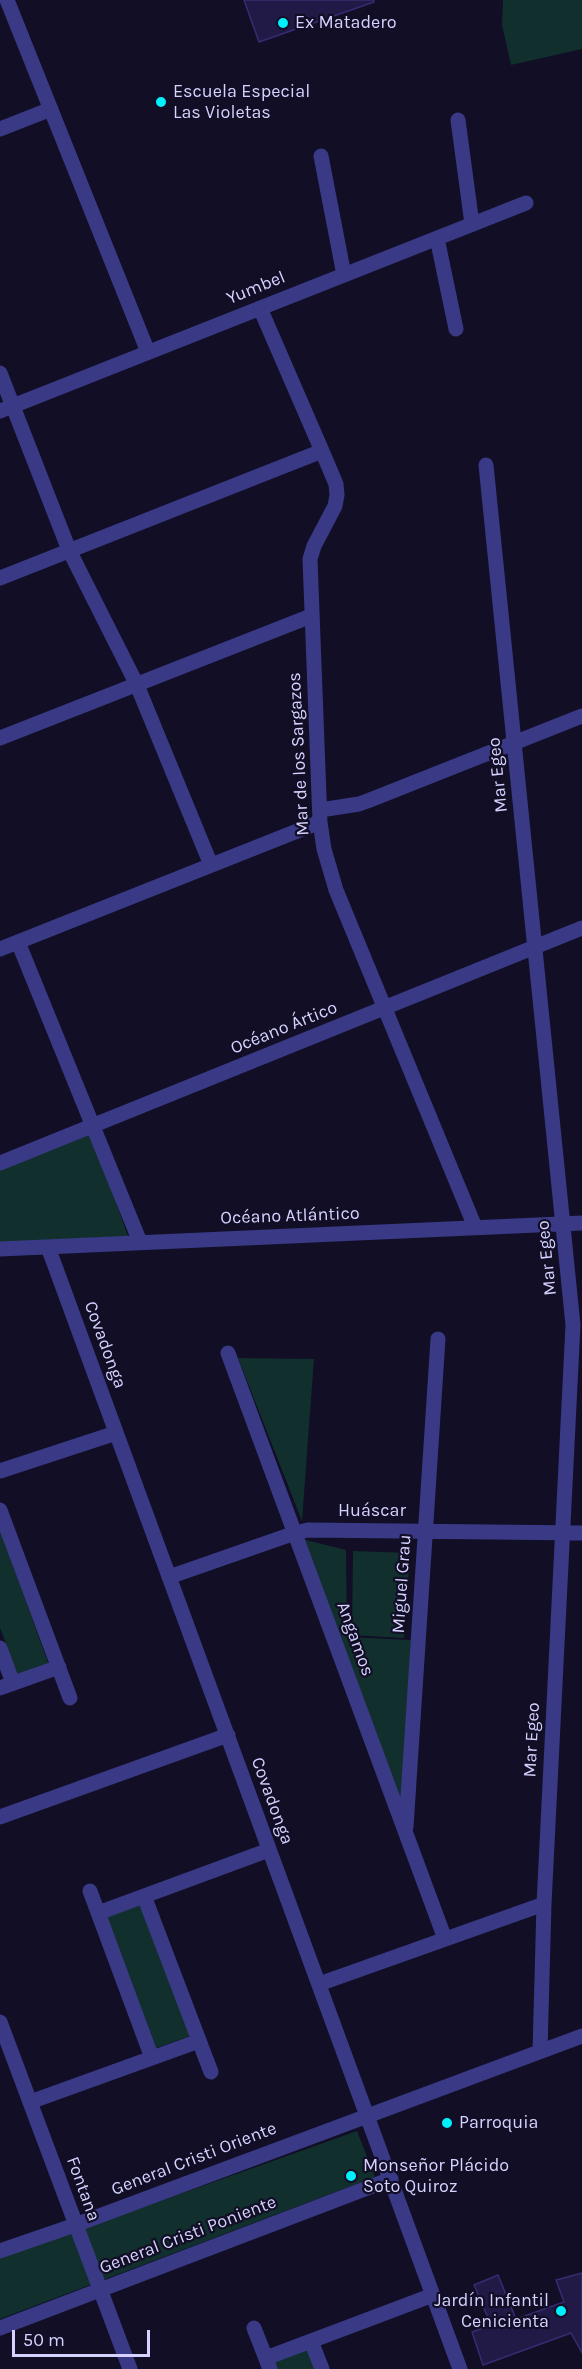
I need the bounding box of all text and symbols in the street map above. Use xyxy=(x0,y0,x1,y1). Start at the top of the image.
place label: Ex Matadero xyxy=(295,12,397,34)
marker: Ex Matadero xyxy=(276,16,290,30)
place label: Escuela Especial Las Violetas xyxy=(173,81,310,124)
marker: Escuela Especial Las Violetas xyxy=(154,95,168,109)
street label: Yumbel xyxy=(224,266,288,310)
street label: Mar de los Sargazos xyxy=(284,672,314,836)
street label: Mar Egeo xyxy=(483,736,513,814)
street label: Océano Ártico xyxy=(228,997,340,1059)
street label: Océano Atlántico xyxy=(220,1203,360,1229)
street label: Mar Egeo xyxy=(532,1219,562,1297)
street label: Covadonga xyxy=(79,1298,131,1392)
street label: Huáscar xyxy=(338,1500,406,1522)
street label: Miguel Grau xyxy=(388,1534,416,1634)
street label: Angamos xyxy=(332,1599,378,1679)
street label: Mar Egeo xyxy=(519,1702,545,1778)
street label: Covadonga xyxy=(246,1754,298,1848)
place label: Parroquia xyxy=(459,2112,538,2134)
marker: Parroquia xyxy=(440,2116,454,2130)
street label: General Cristi Oriente xyxy=(108,2118,280,2200)
street label: Fontana xyxy=(61,2154,105,2224)
place label: Monseñor Plácido Soto Quiroz xyxy=(363,2155,509,2198)
marker: Monseñor Plácido Soto Quiroz xyxy=(344,2169,358,2183)
street label: General Cristi Poniente xyxy=(97,2191,279,2279)
place label: Jardín Infantil Cenicienta xyxy=(434,2290,549,2332)
marker: Jardín Infantil Cenicienta xyxy=(554,2304,568,2318)
scale bar xyxy=(15,2318,153,2356)
text: 50 m xyxy=(23,2329,65,2351)

